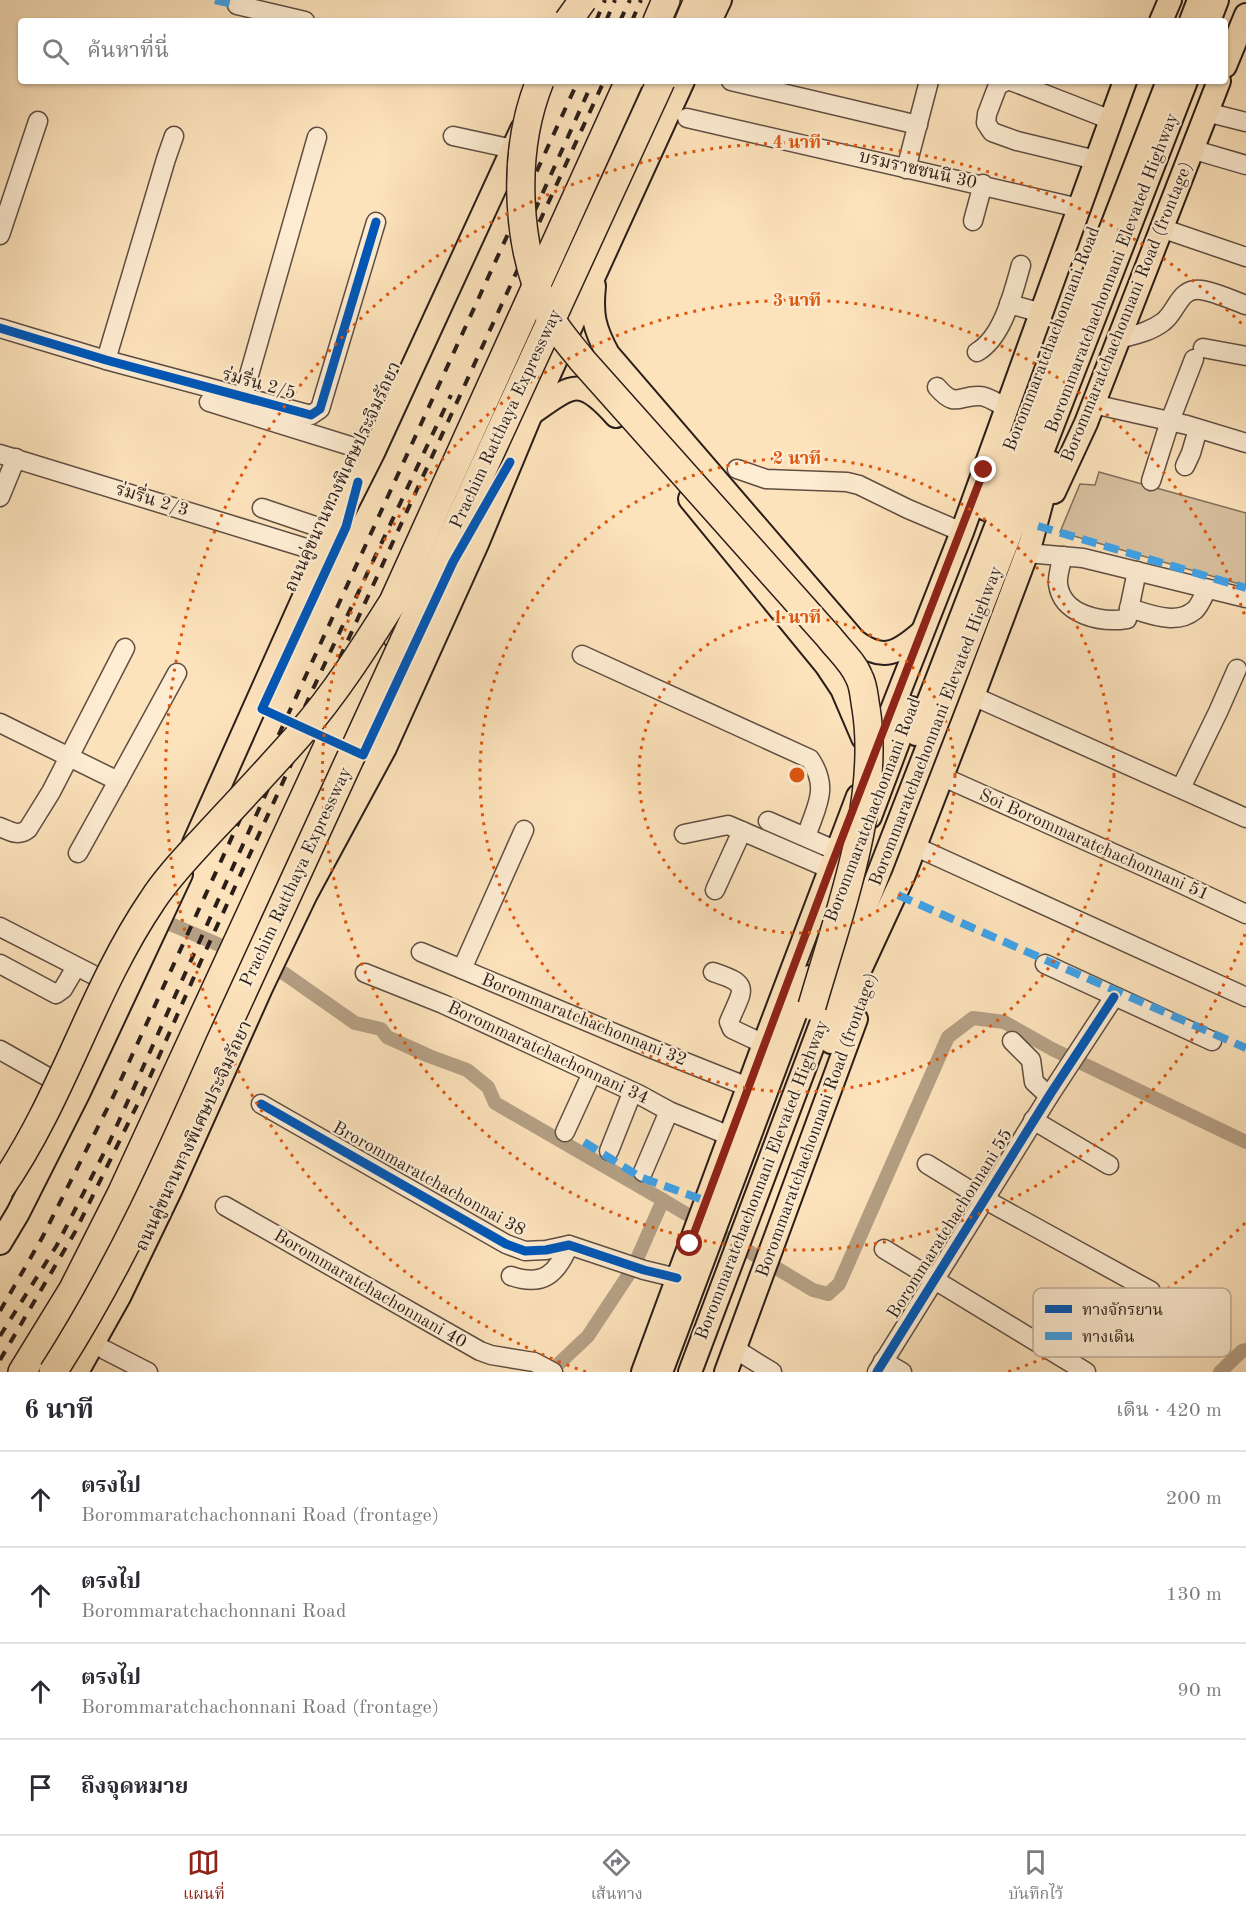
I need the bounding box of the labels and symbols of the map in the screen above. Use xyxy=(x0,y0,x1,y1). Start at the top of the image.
street label: Borommaratchachonnani Elevated Highway xyxy=(1042,110,1182,436)
text: 4 นาที xyxy=(773,133,821,152)
street label: บรมราชชนนี 30 xyxy=(857,147,979,192)
street label: Borommaratchachonnani Road (frontage) xyxy=(1057,159,1196,465)
street label: Borommaratchachonnani Road xyxy=(1001,224,1103,454)
text: 3 นาที xyxy=(773,291,821,310)
street label: Prachim Ratthaya Expressway xyxy=(447,306,565,532)
street label: ถนนคู่ขนานทางพิเศษประจิมรัถยา xyxy=(280,358,405,595)
street label: ร่มรื่น 2/5 xyxy=(220,360,299,402)
text: 2 นาที xyxy=(773,449,821,468)
route end xyxy=(970,456,996,482)
street label: ร่มรื่น 2/3 xyxy=(113,475,193,520)
street label: Borommaratchachonnani Elevated Highway xyxy=(866,563,1006,889)
text: 1 นาที xyxy=(773,608,821,627)
street label: Borommaratchachonnani Road xyxy=(822,695,924,925)
street label: Prachim Ratthaya Expressway xyxy=(237,764,355,990)
centre of rings xyxy=(787,765,807,785)
street label: Soi Borommaratchachonnani 51 xyxy=(976,786,1212,904)
street label: Borommaratchachonnani Road (frontage) xyxy=(752,970,881,1280)
street label: Borommaratchachonnani 32 xyxy=(479,971,689,1069)
street label: Borommaratchachonnani 34 xyxy=(445,998,651,1108)
street label: ถนนคู่ขนานทางพิเศษประจิมรัถยา xyxy=(131,1017,256,1254)
street label: Borommaratchachonnani Elevated Highway xyxy=(692,1017,832,1343)
street label: Brorommaratchachonnai 38 xyxy=(330,1118,528,1240)
street label: Borommaratchachonnani 55 xyxy=(884,1126,1016,1322)
street label: Borommaratchachonnani 40 xyxy=(270,1226,470,1352)
route start xyxy=(676,1230,702,1256)
legend xyxy=(1033,1288,1231,1357)
text: ทางจักรยาน xyxy=(1082,1302,1163,1319)
text: ทางเดิน xyxy=(1082,1329,1135,1346)

